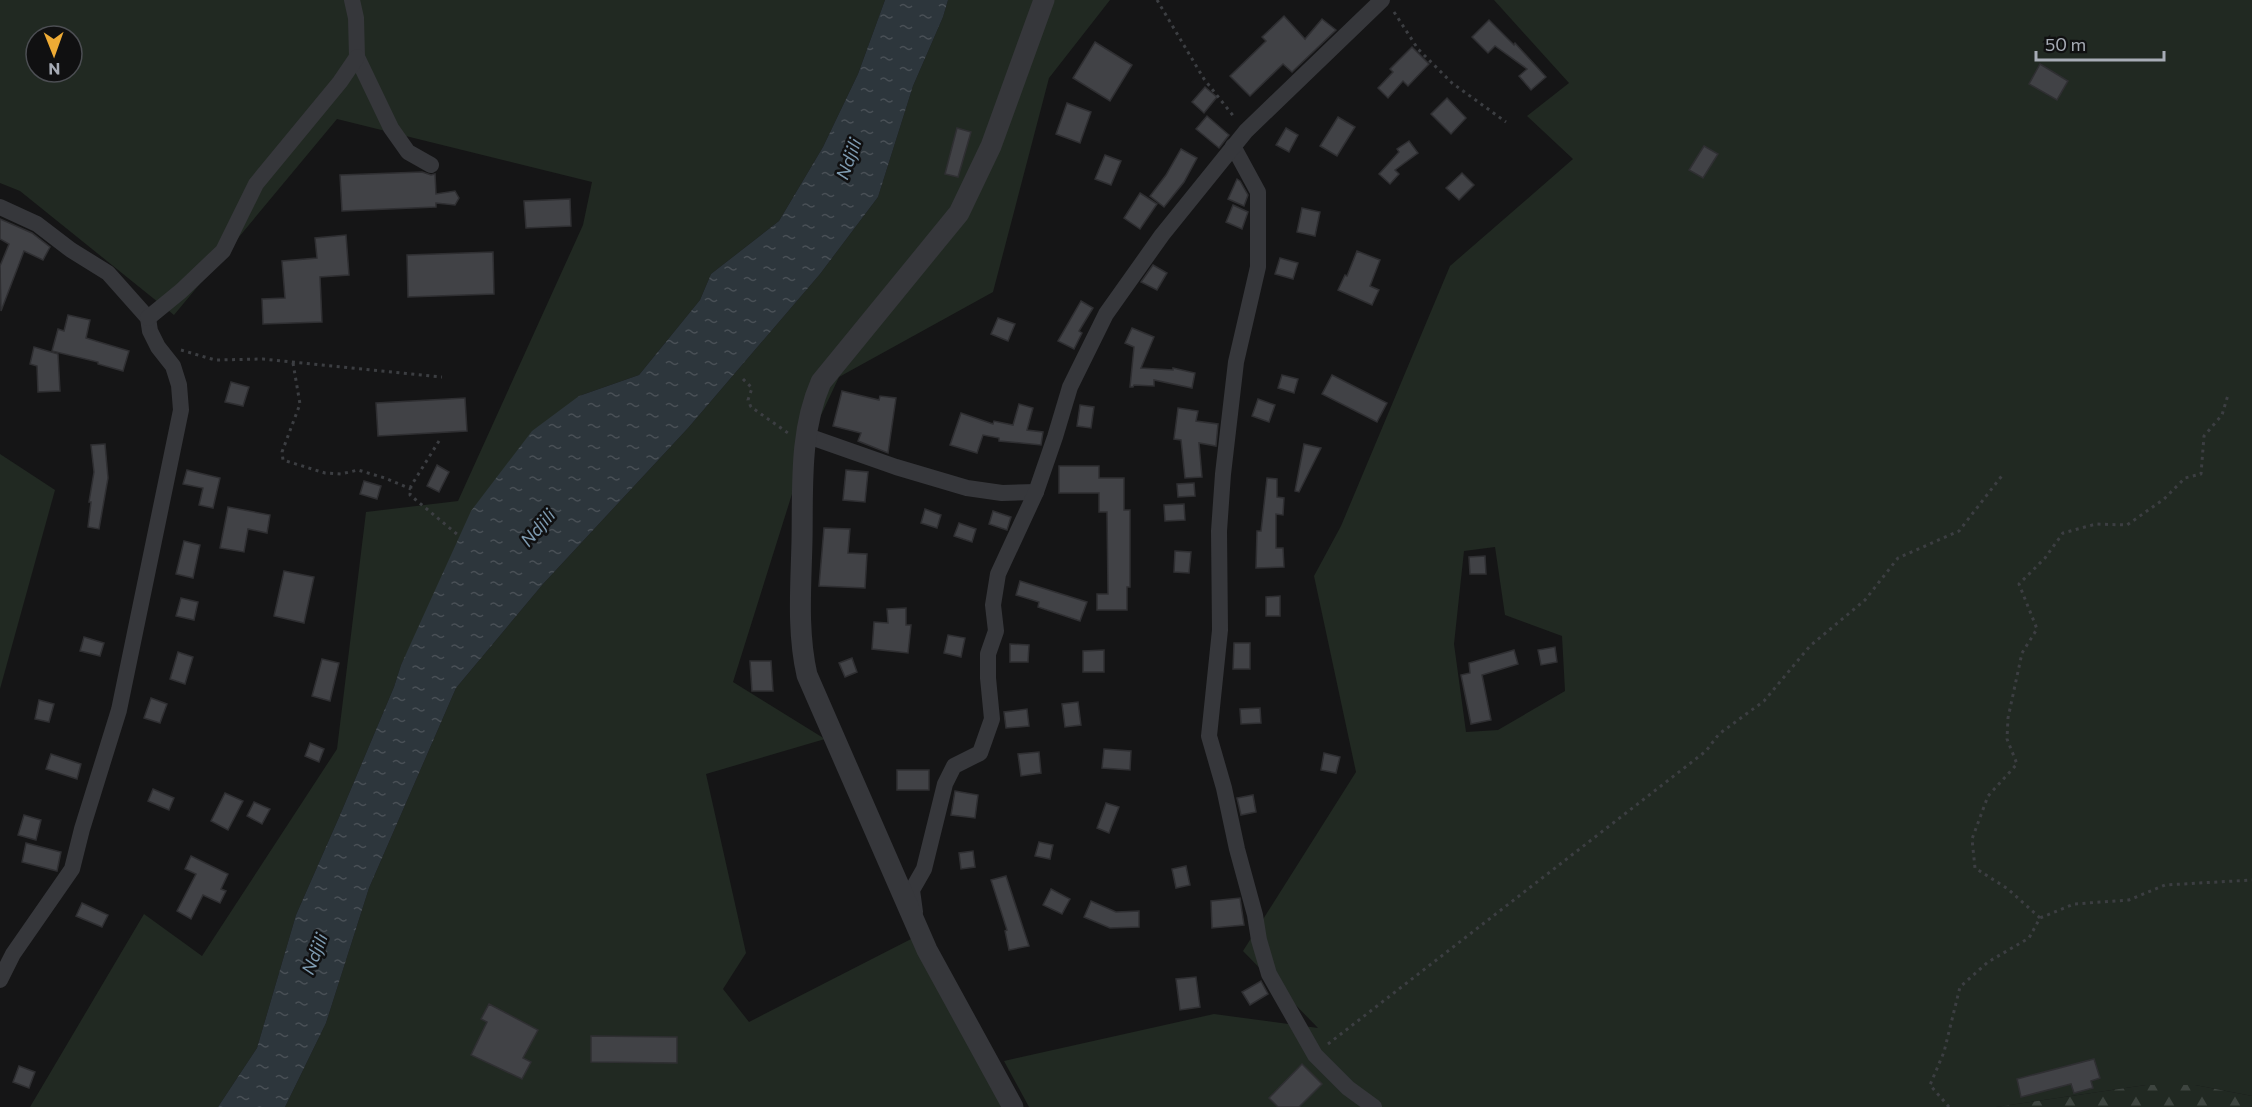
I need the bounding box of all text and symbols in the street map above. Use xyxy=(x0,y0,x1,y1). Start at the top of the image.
north arrow xyxy=(24,24,84,84)
scale bar xyxy=(2036,24,2164,62)
text: 50 m xyxy=(2045,33,2086,55)
text: N xyxy=(48,60,60,79)
water label: Ndjili xyxy=(830,134,866,182)
water label: Ndjili xyxy=(515,503,560,551)
water label: Ndjili xyxy=(296,929,332,977)

